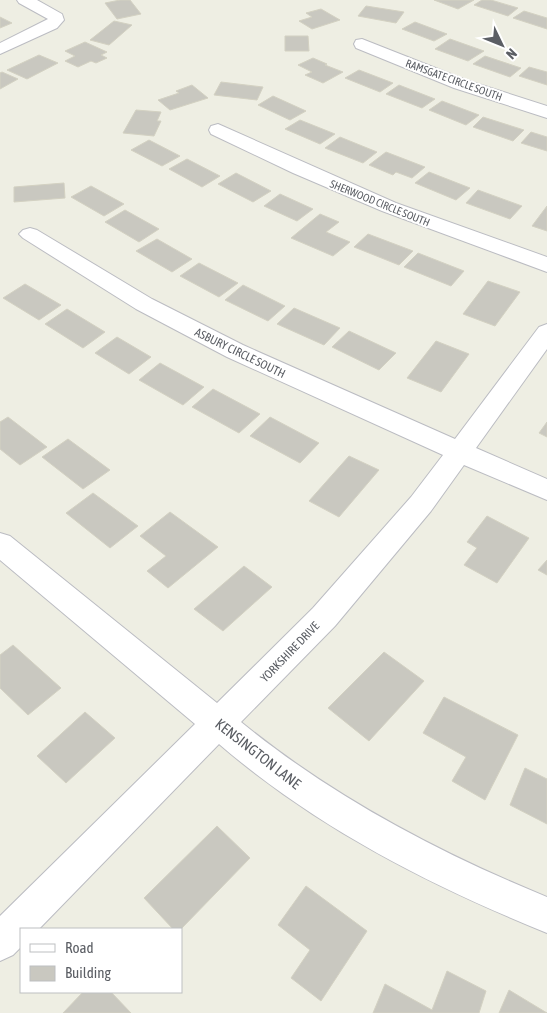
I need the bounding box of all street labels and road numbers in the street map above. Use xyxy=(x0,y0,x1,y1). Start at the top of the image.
street label: RAMSGATE CIRCLE SOUTH xyxy=(404,57,504,103)
street label: SHERWOOD CIRCLE SOUTH xyxy=(328,177,432,229)
street label: ASBURY CIRCLE SOUTH xyxy=(192,325,288,381)
street label: YORKSHIRE DRIVE xyxy=(258,619,322,685)
street label: KENSINGTON LANE xyxy=(212,715,305,793)

